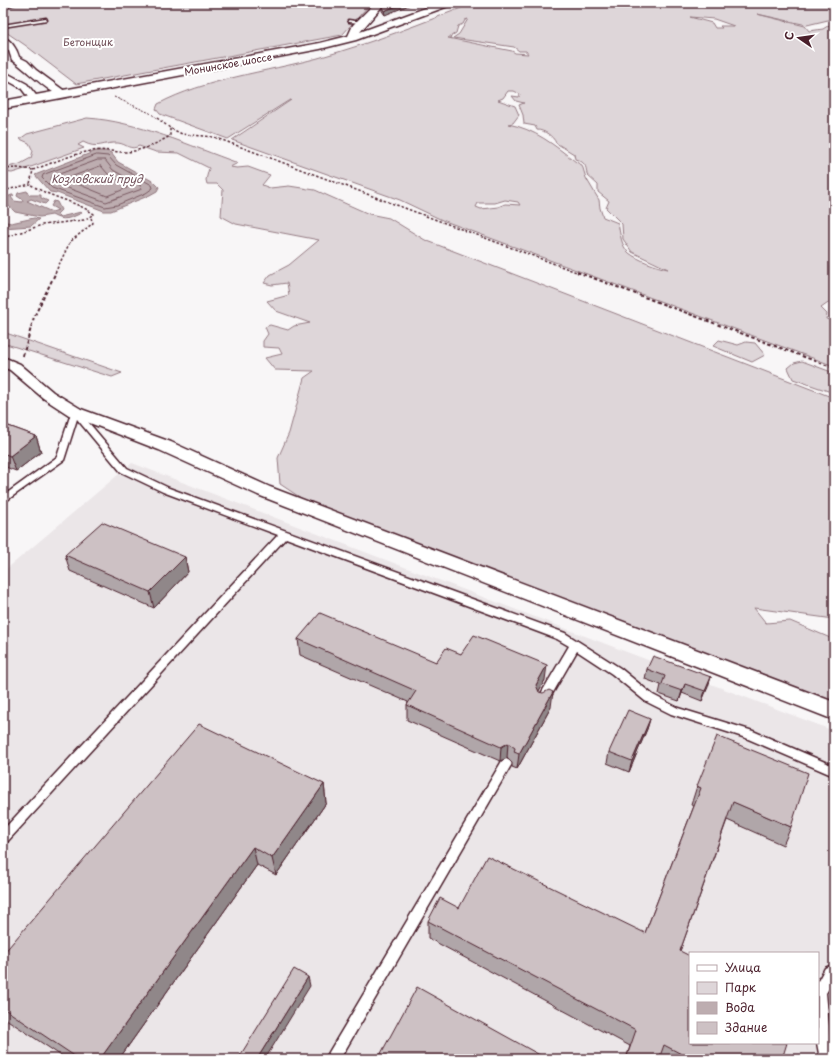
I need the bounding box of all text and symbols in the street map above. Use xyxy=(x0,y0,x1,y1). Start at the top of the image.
north arrow xyxy=(779,18,819,58)
text: С xyxy=(780,30,798,42)
park label: Бетонщик xyxy=(63,34,113,49)
street label: Монинское шоссе xyxy=(183,48,273,79)
water label: Козловский пруд xyxy=(51,170,144,187)
legend xyxy=(689,952,819,1044)
text: Улица xyxy=(725,958,761,976)
text: Парк xyxy=(725,978,757,996)
text: Вода xyxy=(725,998,755,1016)
text: Здание xyxy=(725,1018,767,1036)

